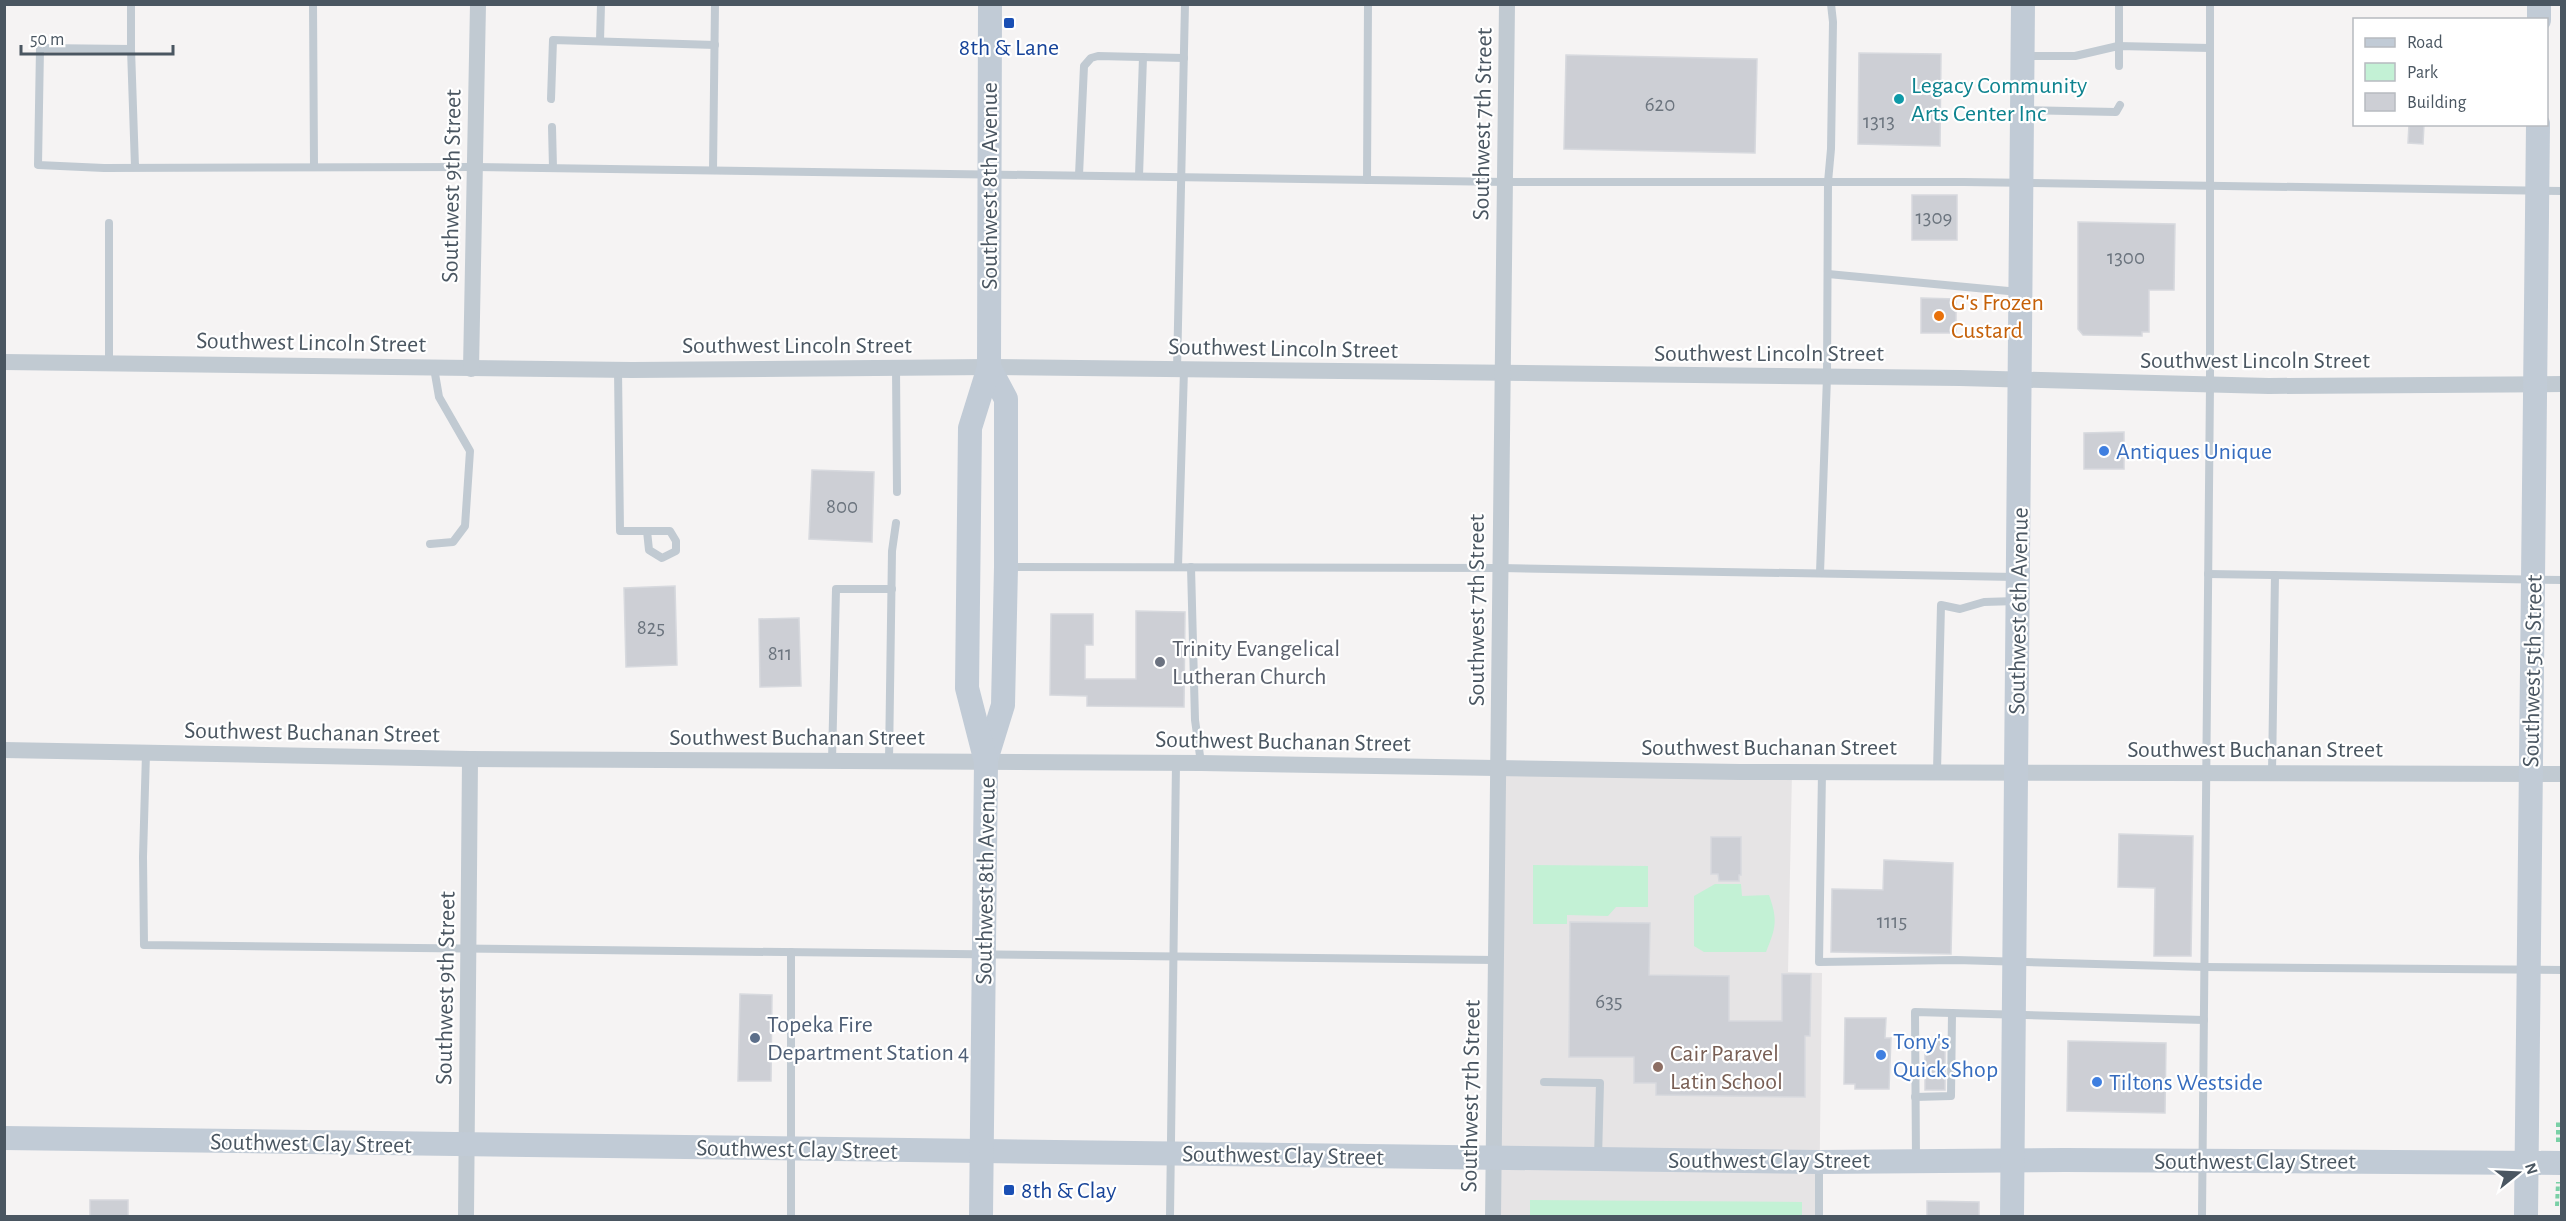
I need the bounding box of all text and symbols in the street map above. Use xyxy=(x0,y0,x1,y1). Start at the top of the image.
marker: 8th & Lane xyxy=(1002,16,1016,30)
scale bar xyxy=(21,18,172,56)
legend xyxy=(2353,18,2548,126)
street label: Southwest 7th Street xyxy=(1469,27,1497,220)
text: 50 m xyxy=(30,31,64,49)
text: Road xyxy=(2407,34,2443,52)
place label: 8th & Lane xyxy=(959,36,1059,60)
text: Park xyxy=(2407,64,2439,82)
place label: Legacy Community Arts Center Inc xyxy=(1911,74,2087,126)
street label: Southwest 8th Avenue xyxy=(978,82,1002,290)
street label: Southwest 9th Street xyxy=(438,89,466,283)
marker: Legacy Community Arts Center Inc xyxy=(1892,92,1906,106)
house number: 620 xyxy=(1645,94,1675,115)
text: Building xyxy=(2407,94,2467,112)
house number: 1313 xyxy=(1863,111,1895,132)
house number: 1309 xyxy=(1916,207,1952,228)
house number: 1300 xyxy=(2107,247,2145,268)
place label: G's Frozen Custard xyxy=(1951,291,2044,343)
marker: G's Frozen Custard xyxy=(1932,309,1946,323)
street label: Southwest Lincoln Street xyxy=(196,329,426,357)
street label: Southwest Lincoln Street xyxy=(682,334,912,358)
street label: Southwest Lincoln Street xyxy=(1168,335,1398,363)
street label: Southwest Lincoln Street xyxy=(1654,342,1884,366)
street label: Southwest Lincoln Street xyxy=(2140,349,2370,373)
place label: Antiques Unique xyxy=(2116,440,2272,464)
marker: Antiques Unique xyxy=(2097,444,2111,458)
house number: 800 xyxy=(826,496,858,517)
street label: Southwest 6th Avenue xyxy=(2005,507,2033,715)
street label: Southwest 7th Street xyxy=(1465,513,1489,706)
street label: Southwest 5th Street xyxy=(2519,574,2547,768)
house number: 825 xyxy=(637,617,665,638)
place label: Trinity Evangelical Lutheran Church xyxy=(1172,637,1340,689)
house number: 811 xyxy=(768,643,792,664)
marker: Trinity Evangelical Lutheran Church xyxy=(1153,655,1167,669)
street label: Southwest Buchanan Street xyxy=(184,719,440,747)
street label: Southwest Buchanan Street xyxy=(669,726,925,750)
street label: Southwest Buchanan Street xyxy=(1155,728,1411,756)
street label: Southwest Buchanan Street xyxy=(1641,736,1897,760)
street label: Southwest Buchanan Street xyxy=(2127,738,2383,762)
street label: Southwest 8th Avenue xyxy=(972,777,1000,985)
street label: Southwest 9th Street xyxy=(432,891,460,1085)
house number: 1115 xyxy=(1877,911,1907,932)
house number: 635 xyxy=(1595,991,1623,1012)
street label: Southwest 7th Street xyxy=(1457,999,1485,1192)
place label: Topeka Fire Department Station 4 xyxy=(767,1013,969,1065)
place label: Tony's Quick Shop xyxy=(1893,1030,1998,1082)
marker: Topeka Fire Department Station 4 xyxy=(748,1031,762,1045)
place label: Cair Paravel Latin School xyxy=(1670,1042,1783,1094)
marker: Tony's Quick Shop xyxy=(1874,1048,1888,1062)
marker: Cair Paravel Latin School xyxy=(1651,1060,1665,1074)
place label: Tiltons Westside xyxy=(2109,1071,2263,1095)
marker: Tiltons Westside xyxy=(2090,1075,2104,1089)
street label: Southwest Clay Street xyxy=(210,1130,412,1158)
street label: Southwest Clay Street xyxy=(696,1136,898,1164)
street label: Southwest Clay Street xyxy=(1182,1142,1384,1170)
north arrow xyxy=(2488,1143,2548,1203)
street label: Southwest Clay Street xyxy=(1668,1149,1870,1173)
street label: Southwest Clay Street xyxy=(2154,1150,2356,1174)
text: N xyxy=(2522,1161,2541,1176)
place label: 8th & Clay xyxy=(1021,1179,1117,1203)
marker: 8th & Clay xyxy=(1002,1183,1016,1197)

